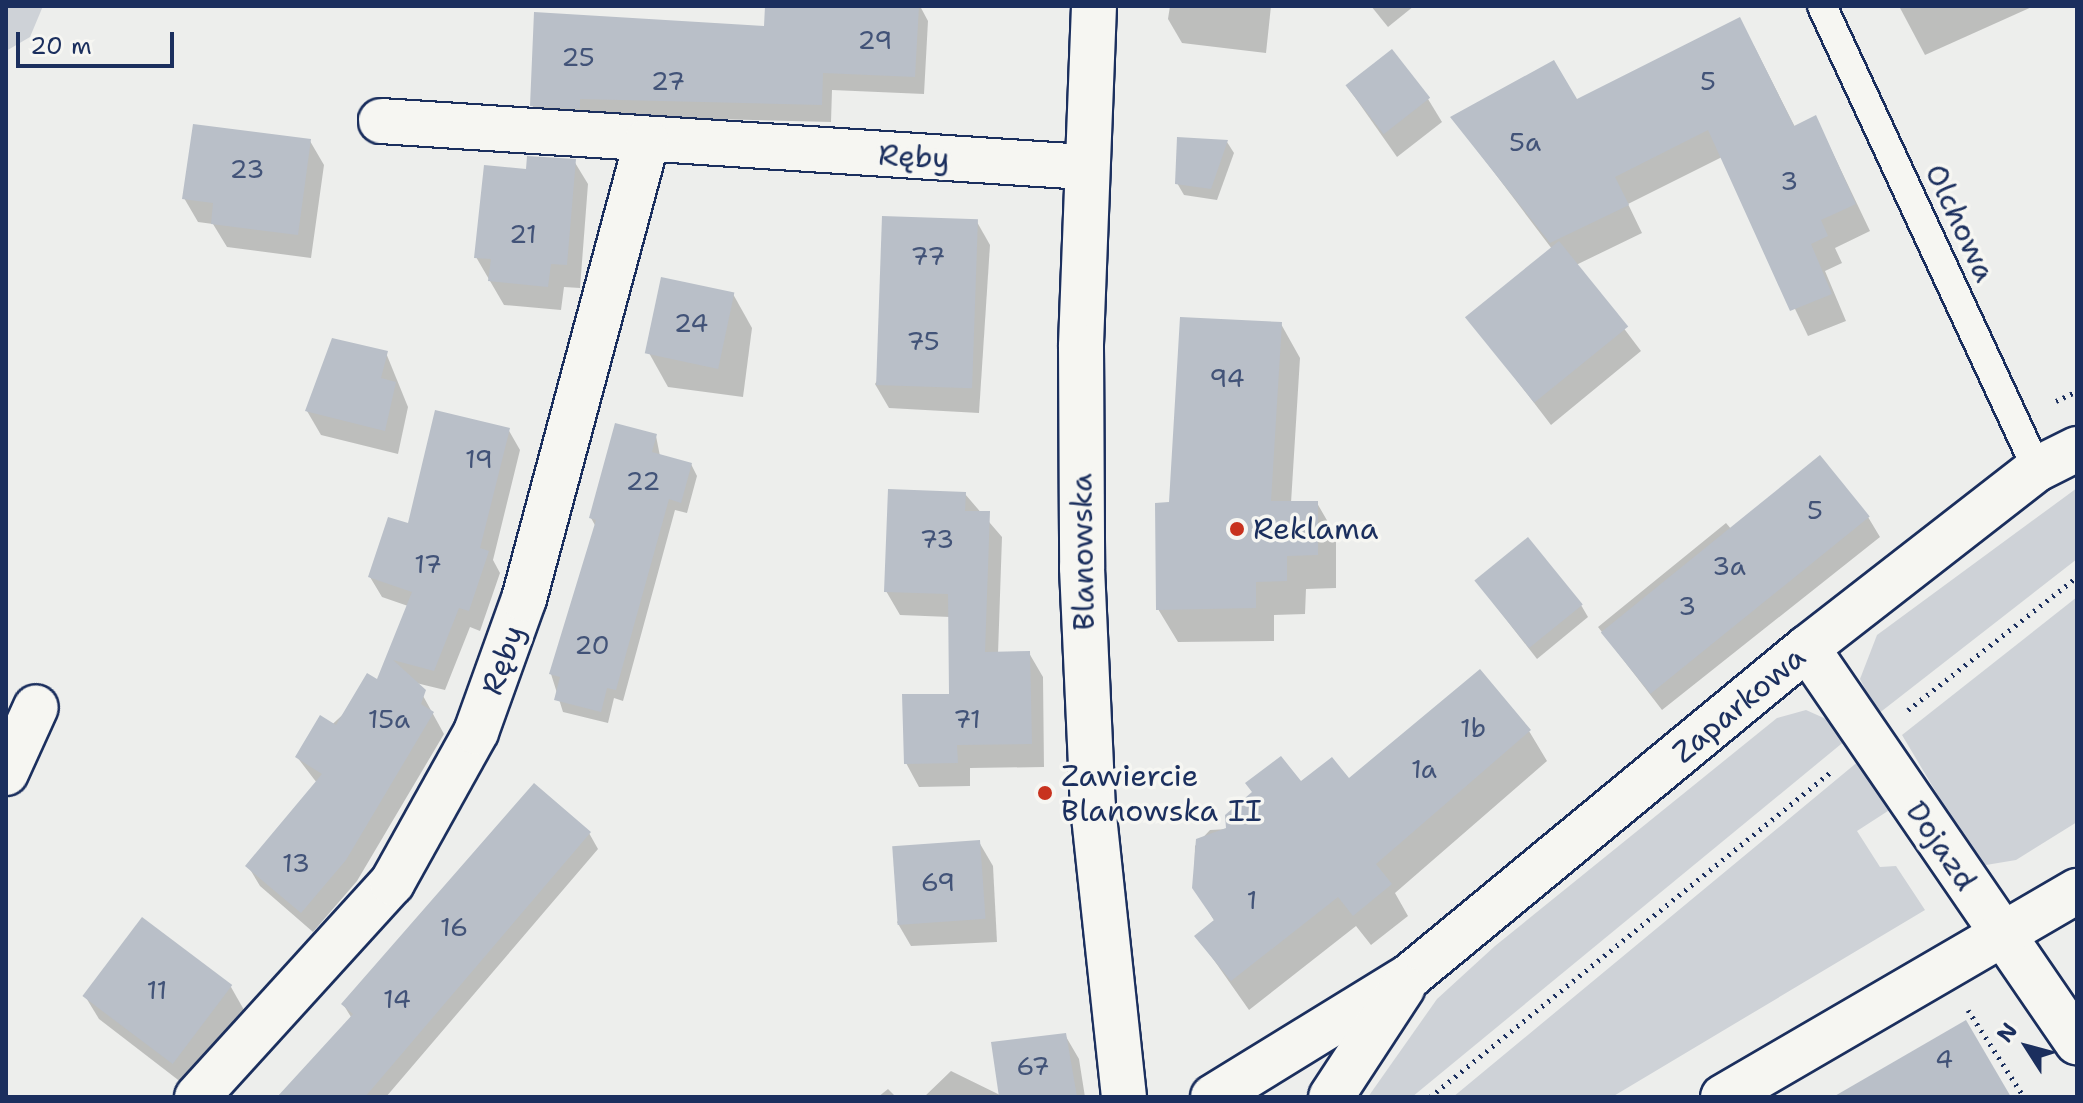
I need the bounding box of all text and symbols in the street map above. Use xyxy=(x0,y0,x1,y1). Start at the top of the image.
scale bar xyxy=(20,16,178,66)
house number: 29 xyxy=(857,24,893,56)
text: 20 m xyxy=(30,30,92,62)
house number: 25 xyxy=(561,41,595,73)
house number: 27 xyxy=(651,65,685,97)
house number: 5 xyxy=(1700,65,1716,97)
house number: 5a xyxy=(1509,126,1541,158)
street label: Ręby xyxy=(877,137,951,177)
house number: 23 xyxy=(229,153,265,185)
street label: Olchowa xyxy=(1917,158,2003,288)
house number: 3 xyxy=(1780,165,1798,197)
house number: 21 xyxy=(509,218,537,250)
house number: 77 xyxy=(911,240,945,272)
house number: 24 xyxy=(674,307,708,339)
house number: 75 xyxy=(906,325,940,357)
house number: 94 xyxy=(1209,362,1245,394)
house number: 19 xyxy=(465,443,493,475)
house number: 22 xyxy=(625,465,661,497)
street label: Blanowska xyxy=(1064,473,1102,631)
house number: 5 xyxy=(1807,494,1823,526)
place label: Reklama xyxy=(1253,511,1378,547)
marker: Reklama xyxy=(1228,520,1246,538)
house number: 73 xyxy=(920,523,954,555)
house number: 17 xyxy=(414,548,442,580)
house number: 3a xyxy=(1712,550,1746,582)
house number: 3 xyxy=(1678,590,1696,622)
street label: Ręby xyxy=(474,620,532,700)
house number: 20 xyxy=(574,629,610,661)
street label: Zaparkowa xyxy=(1665,639,1813,771)
house number: 15a xyxy=(368,703,410,735)
house number: 71 xyxy=(953,703,981,735)
house number: 1b xyxy=(1460,712,1486,744)
house number: 1a xyxy=(1411,753,1437,785)
place label: Zawiercie Blanowska II xyxy=(1061,758,1262,828)
marker: Zawiercie Blanowska II xyxy=(1036,784,1054,802)
street label: Dojazd xyxy=(1898,794,1984,898)
house number: 13 xyxy=(282,847,310,879)
house number: 69 xyxy=(921,866,955,898)
house number: 1 xyxy=(1247,884,1257,916)
house number: 16 xyxy=(440,911,468,943)
house number: 11 xyxy=(147,974,167,1006)
house number: 14 xyxy=(383,983,411,1015)
north arrow xyxy=(1987,1007,2067,1087)
text: N xyxy=(1990,1017,2024,1048)
house number: 4 xyxy=(1935,1043,1953,1075)
house number: 67 xyxy=(1016,1050,1050,1082)

